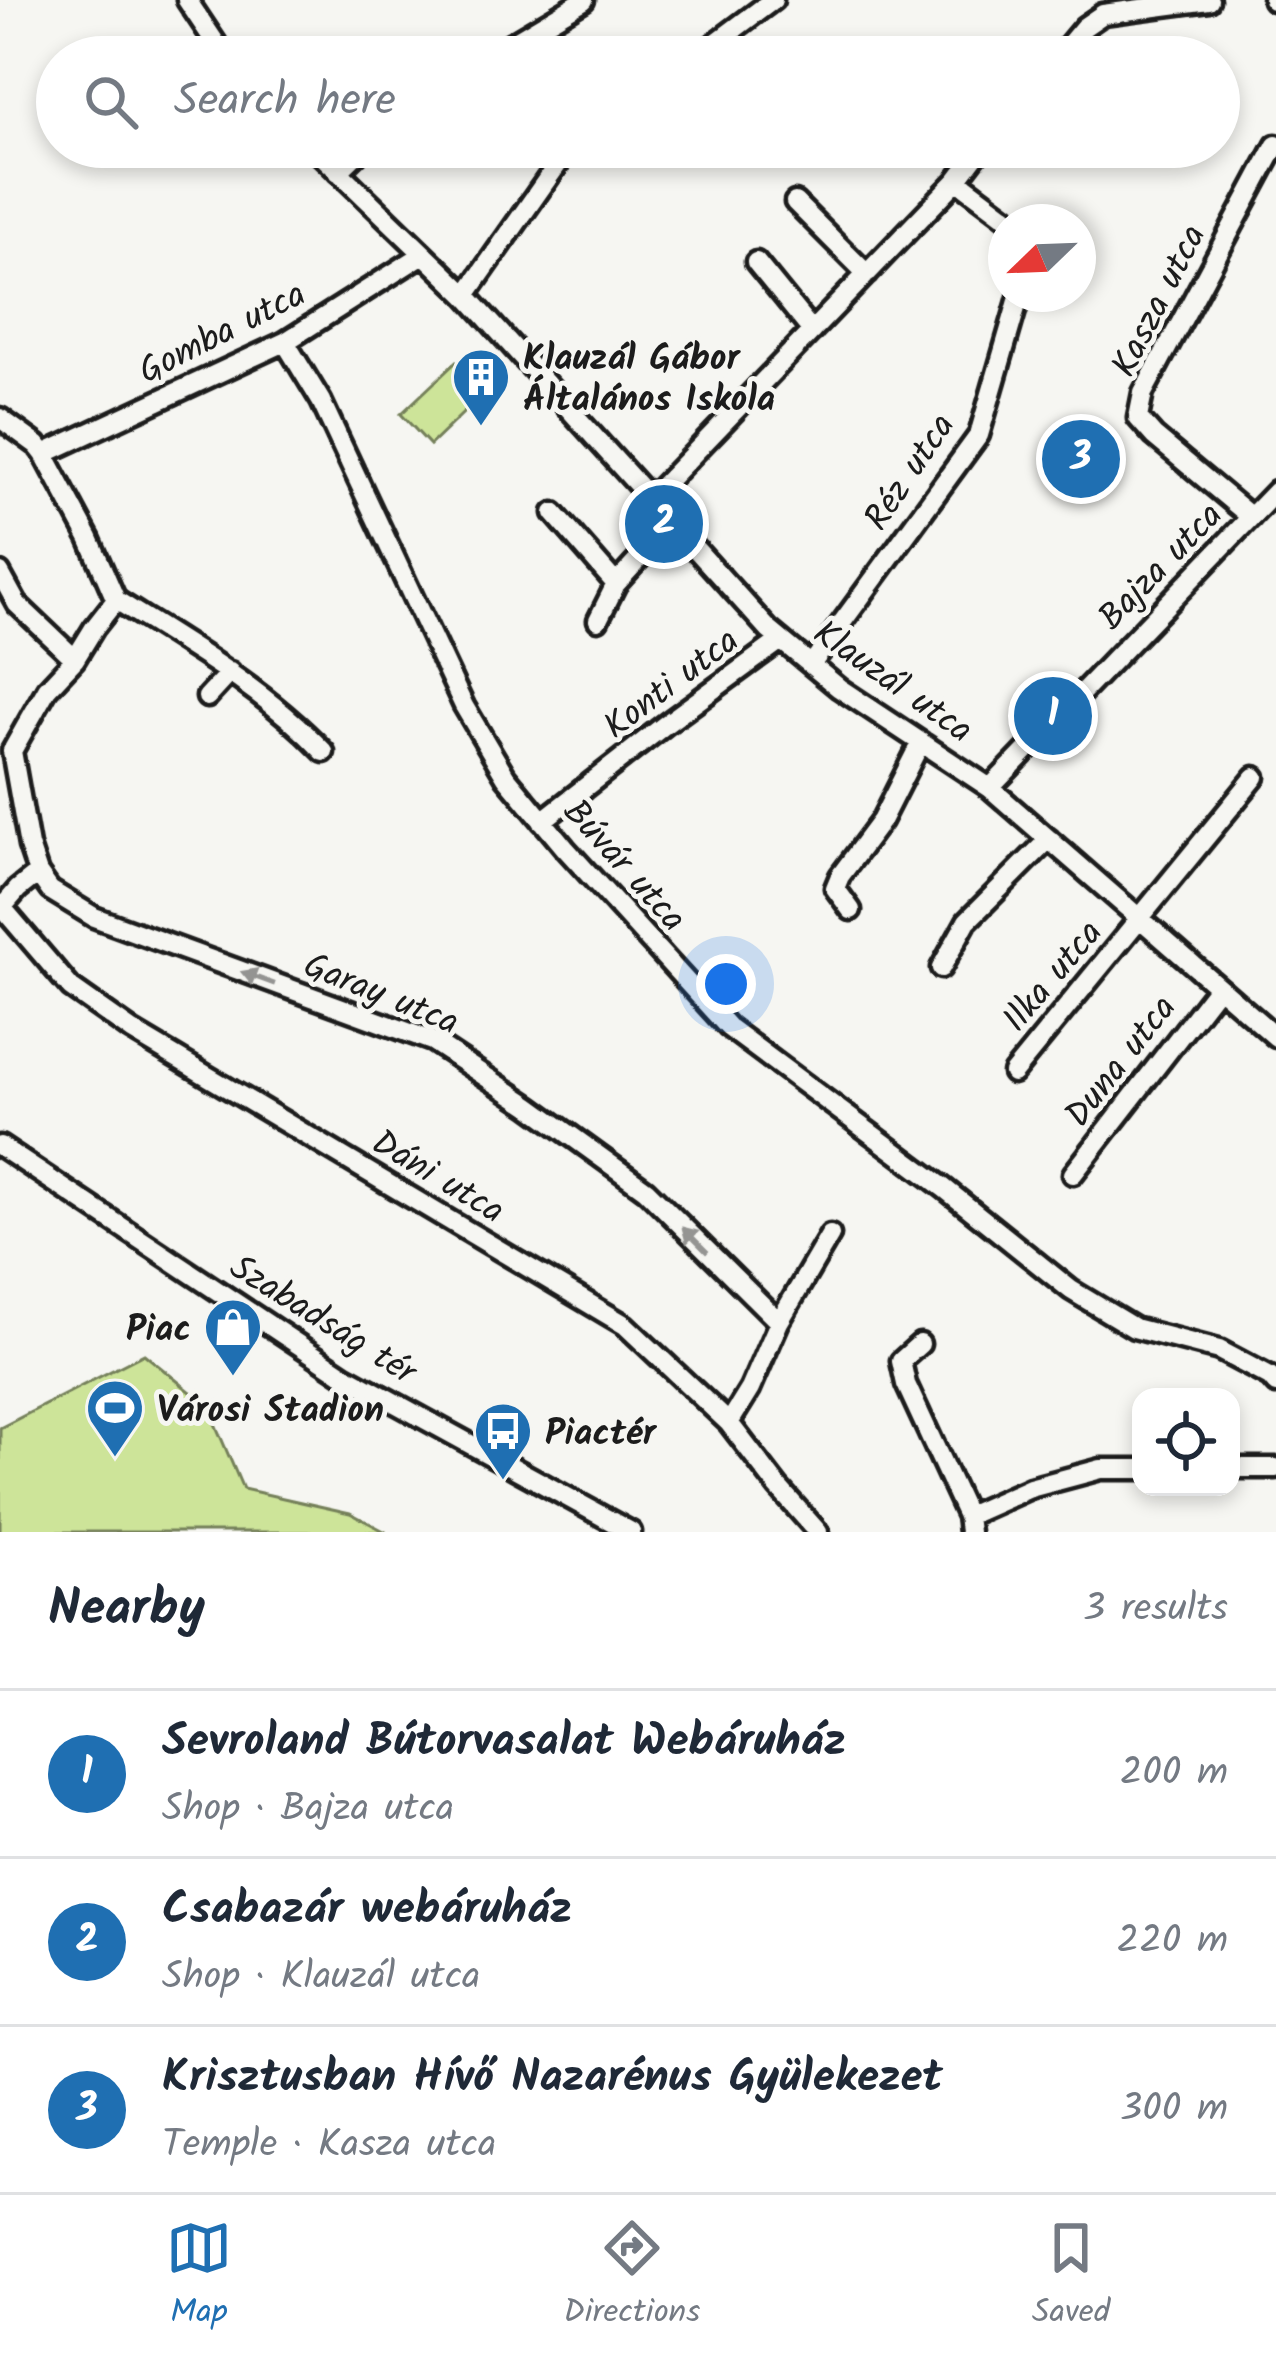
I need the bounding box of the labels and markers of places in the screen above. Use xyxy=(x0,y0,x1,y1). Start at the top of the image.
place label: Klauzál Gábor Általános Iskola xyxy=(523,331,775,429)
building icon: Klauzál Gábor Általános Iskola xyxy=(450,346,512,428)
pin: 3 xyxy=(1042,414,1120,504)
pin: 2 xyxy=(625,479,703,569)
pin: 1 xyxy=(1014,671,1092,761)
shop icon: Piac xyxy=(202,1296,264,1378)
place label: Piac xyxy=(126,1302,191,1359)
sports icon: Városi Stadion xyxy=(84,1377,146,1459)
place label: Városi Stadion xyxy=(157,1383,384,1440)
bus stop icon: Piactér xyxy=(472,1400,534,1482)
place label: Piactér xyxy=(545,1406,658,1463)

